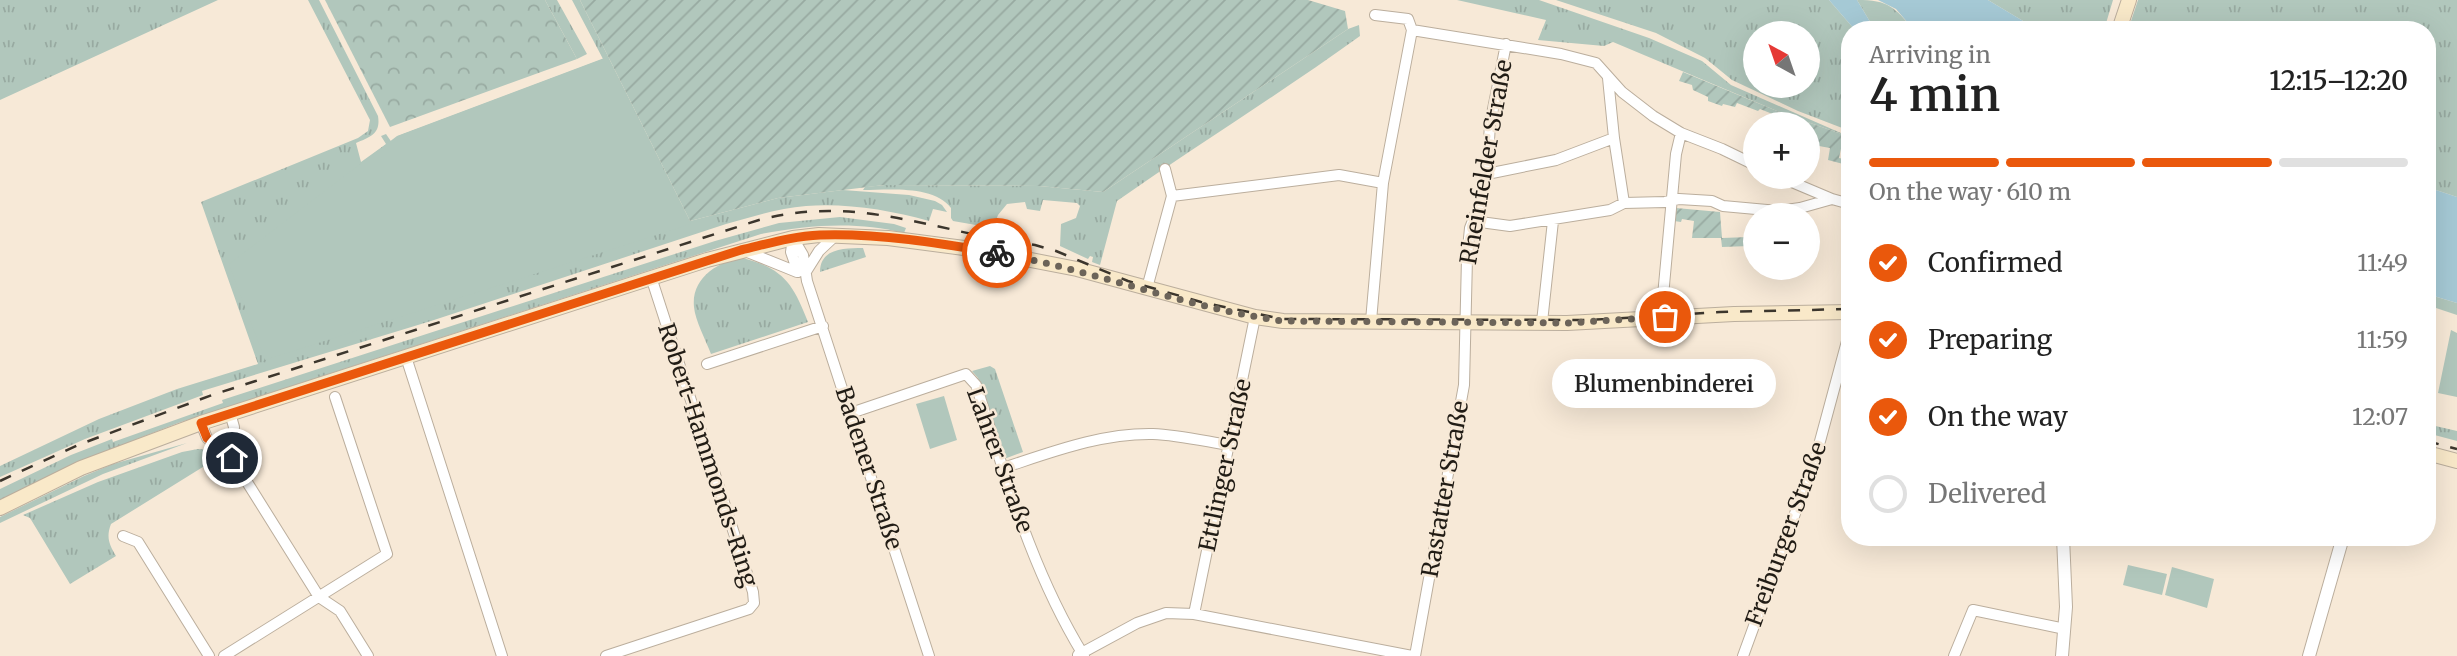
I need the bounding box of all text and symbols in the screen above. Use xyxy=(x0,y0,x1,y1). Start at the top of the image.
north arrow xyxy=(1743,21,1820,98)
map controls xyxy=(1743,21,1820,280)
text: Arriving in xyxy=(1869,40,1991,69)
street label: Rheinfelder Straße xyxy=(1453,57,1518,267)
text: 12:15–12:20 xyxy=(2269,64,2408,97)
text: 4 min xyxy=(1869,66,2000,124)
button: + xyxy=(1743,112,1820,189)
text: On the way · 610 m xyxy=(1869,177,2071,206)
button: − xyxy=(1743,203,1820,280)
courier xyxy=(962,218,1032,288)
icon: bike xyxy=(978,234,1016,272)
icon: check xyxy=(1869,244,1907,282)
text: Confirmed xyxy=(1928,246,2063,279)
text: 11:49 xyxy=(2357,248,2408,277)
pin xyxy=(1635,287,1695,347)
icon: bag xyxy=(1646,298,1684,336)
street label: Robert-Hammonds-Ring xyxy=(652,319,765,590)
icon: check xyxy=(1869,321,1907,359)
text: Preparing xyxy=(1928,323,2052,356)
text: 11:59 xyxy=(2357,325,2408,354)
callout: Blumenbinderei xyxy=(1553,359,1777,408)
text: Blumenbinderei xyxy=(1574,369,1754,398)
street label: Ettlinger Straße xyxy=(1192,376,1257,554)
street label: Badener Straße xyxy=(829,383,910,553)
street label: Lahrer Straße xyxy=(961,383,1040,536)
street label: Rastatter Straße xyxy=(1415,398,1474,579)
icon: check xyxy=(1869,398,1907,436)
text: On the way xyxy=(1928,400,2068,433)
text: 12:07 xyxy=(2352,402,2408,431)
pin xyxy=(202,428,262,488)
street label: Freiburger Straße xyxy=(1739,438,1832,630)
icon: home xyxy=(213,439,251,477)
text: Delivered xyxy=(1928,477,2047,510)

